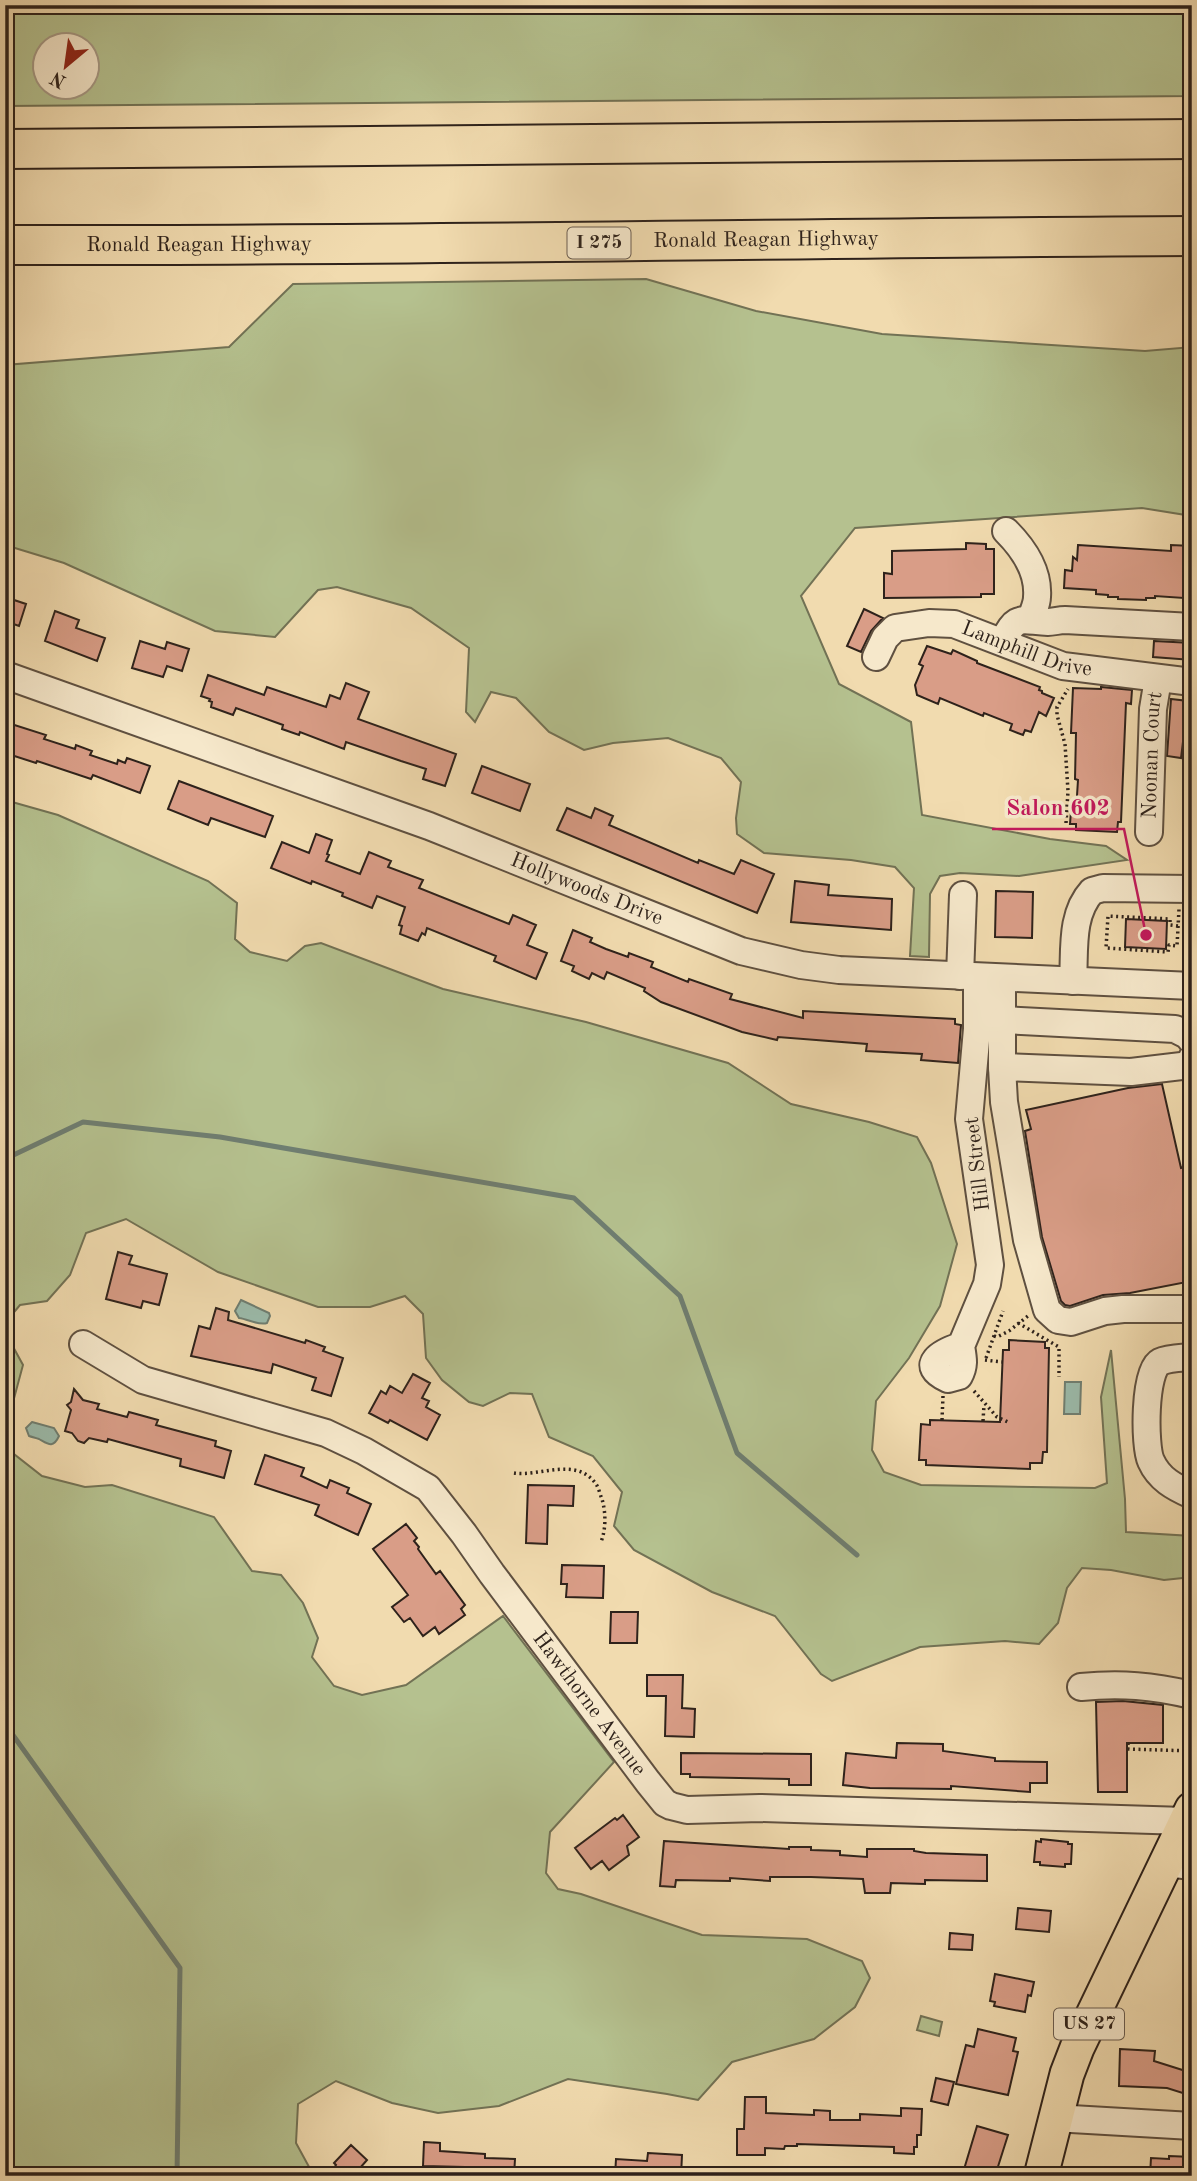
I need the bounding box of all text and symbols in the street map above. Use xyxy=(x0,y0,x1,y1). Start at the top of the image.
north arrow xyxy=(32,32,102,102)
text: N xyxy=(48,67,70,91)
road number: I 275 xyxy=(568,228,630,258)
street label: Ronald Reagan Highway xyxy=(653,228,879,252)
street label: Ronald Reagan Highway xyxy=(86,234,312,256)
street label: Lamphill Drive xyxy=(959,617,1093,680)
street label: Noonan Court xyxy=(1139,690,1166,819)
callout: Salon 602 xyxy=(992,785,1124,829)
text: Salon 602 xyxy=(1006,797,1110,820)
street label: Hollywoods Drive xyxy=(508,849,666,929)
street label: Hill Street xyxy=(962,1116,994,1212)
street label: Hawthorne Avenue xyxy=(529,1628,650,1780)
road number: US 27 xyxy=(1054,2008,1124,2040)

